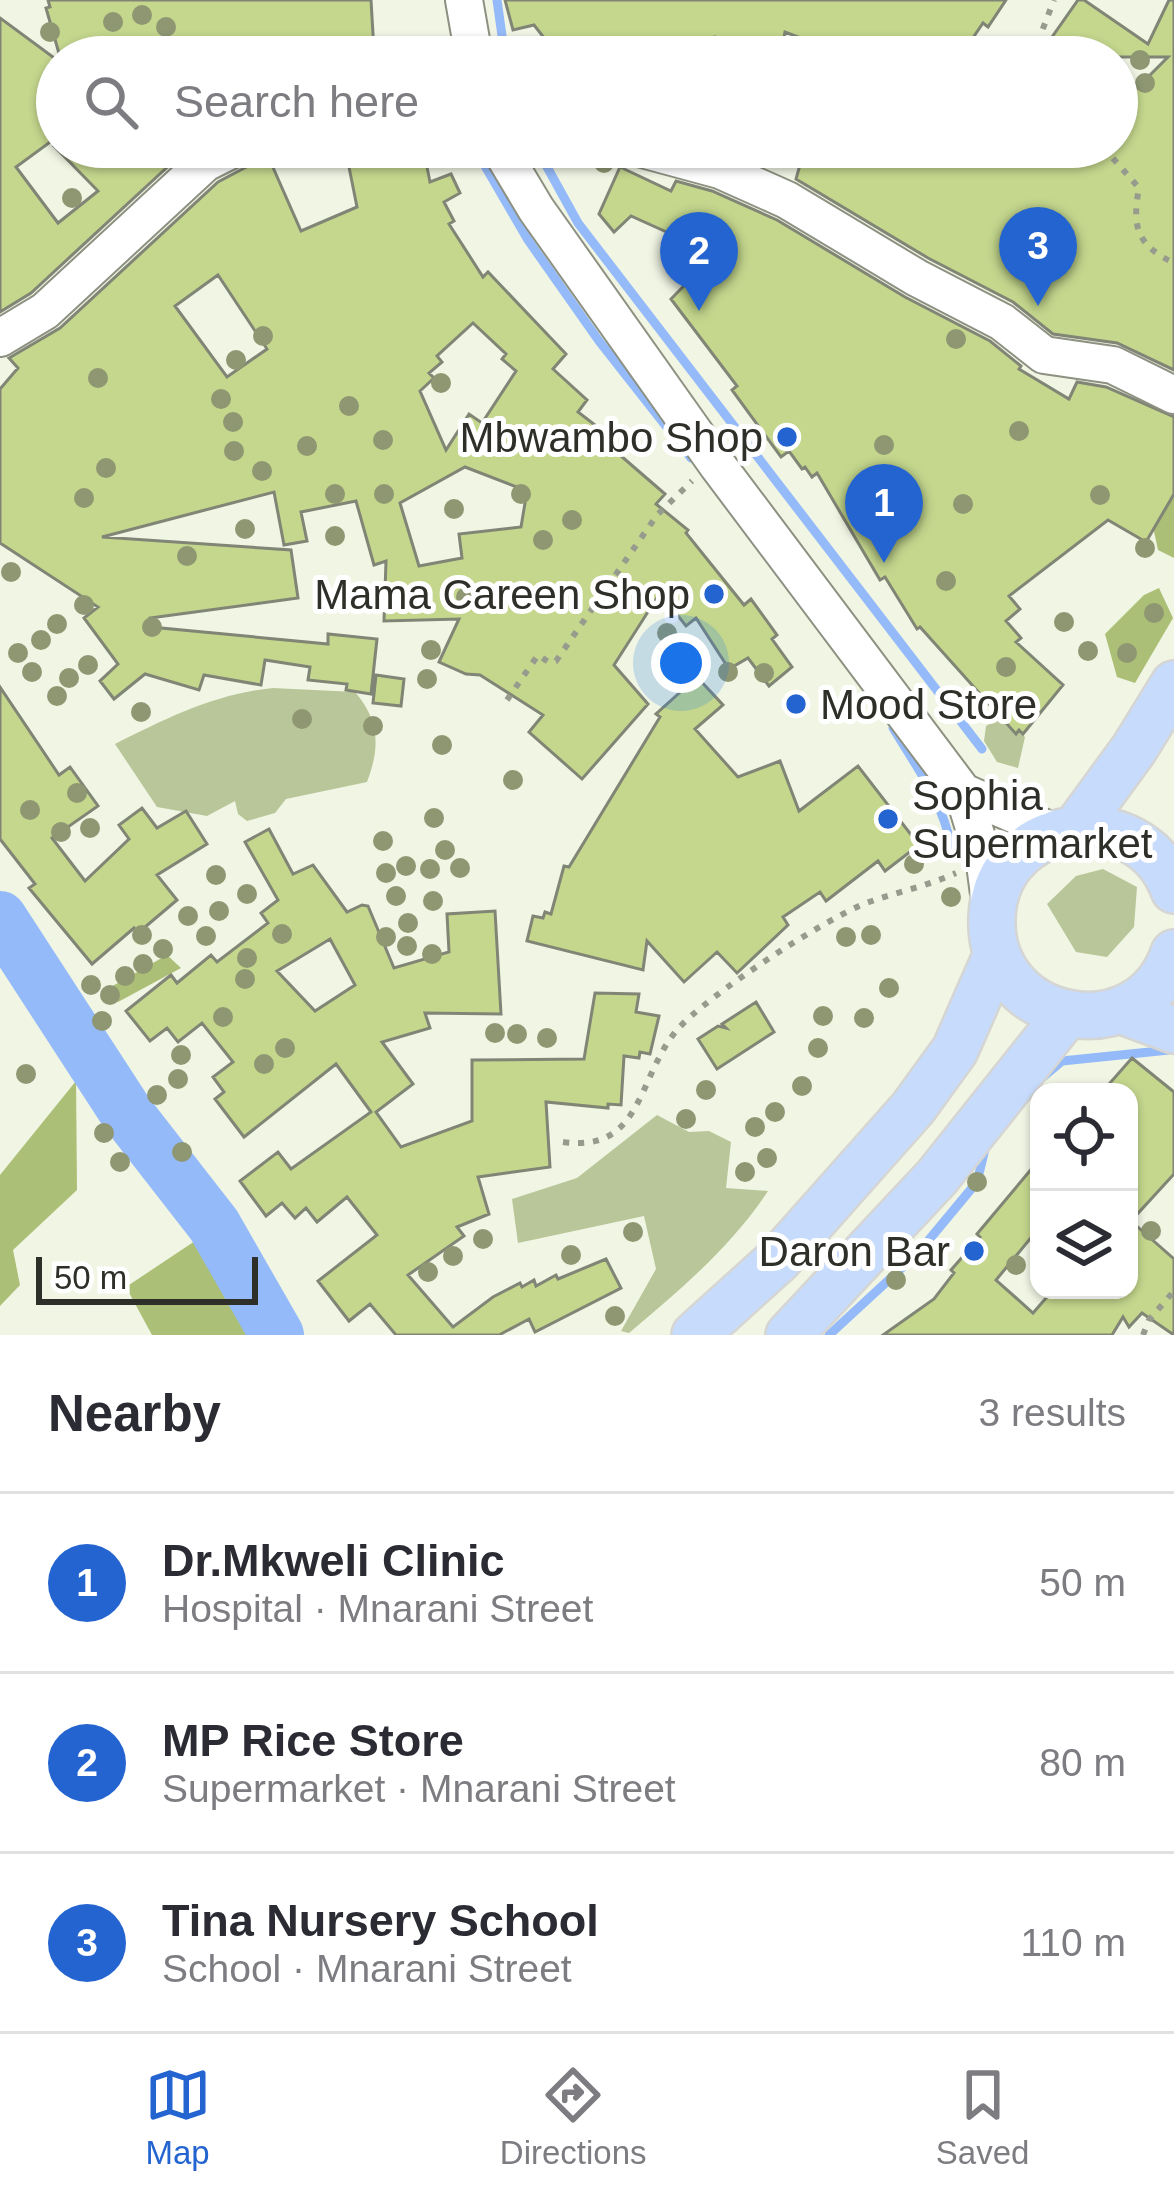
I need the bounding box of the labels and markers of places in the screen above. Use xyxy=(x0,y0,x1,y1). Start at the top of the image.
pin: 3 xyxy=(999,207,1077,306)
pin: 2 xyxy=(660,212,738,311)
place label: Mbwambo Shop xyxy=(460,414,763,461)
marker: Mbwambo Shop xyxy=(774,424,800,450)
pin: 1 xyxy=(845,464,923,563)
place label: Mama Careen Shop xyxy=(314,571,690,618)
marker: Mama Careen Shop xyxy=(701,581,727,607)
place label: Mood Store xyxy=(820,681,1037,728)
marker: Mood Store xyxy=(783,691,809,717)
place label: Sophia Supermarket xyxy=(912,772,1153,867)
marker: Sophia Supermarket xyxy=(875,806,901,832)
place label: Daron Bar xyxy=(759,1228,950,1275)
marker: Daron Bar xyxy=(961,1238,987,1264)

